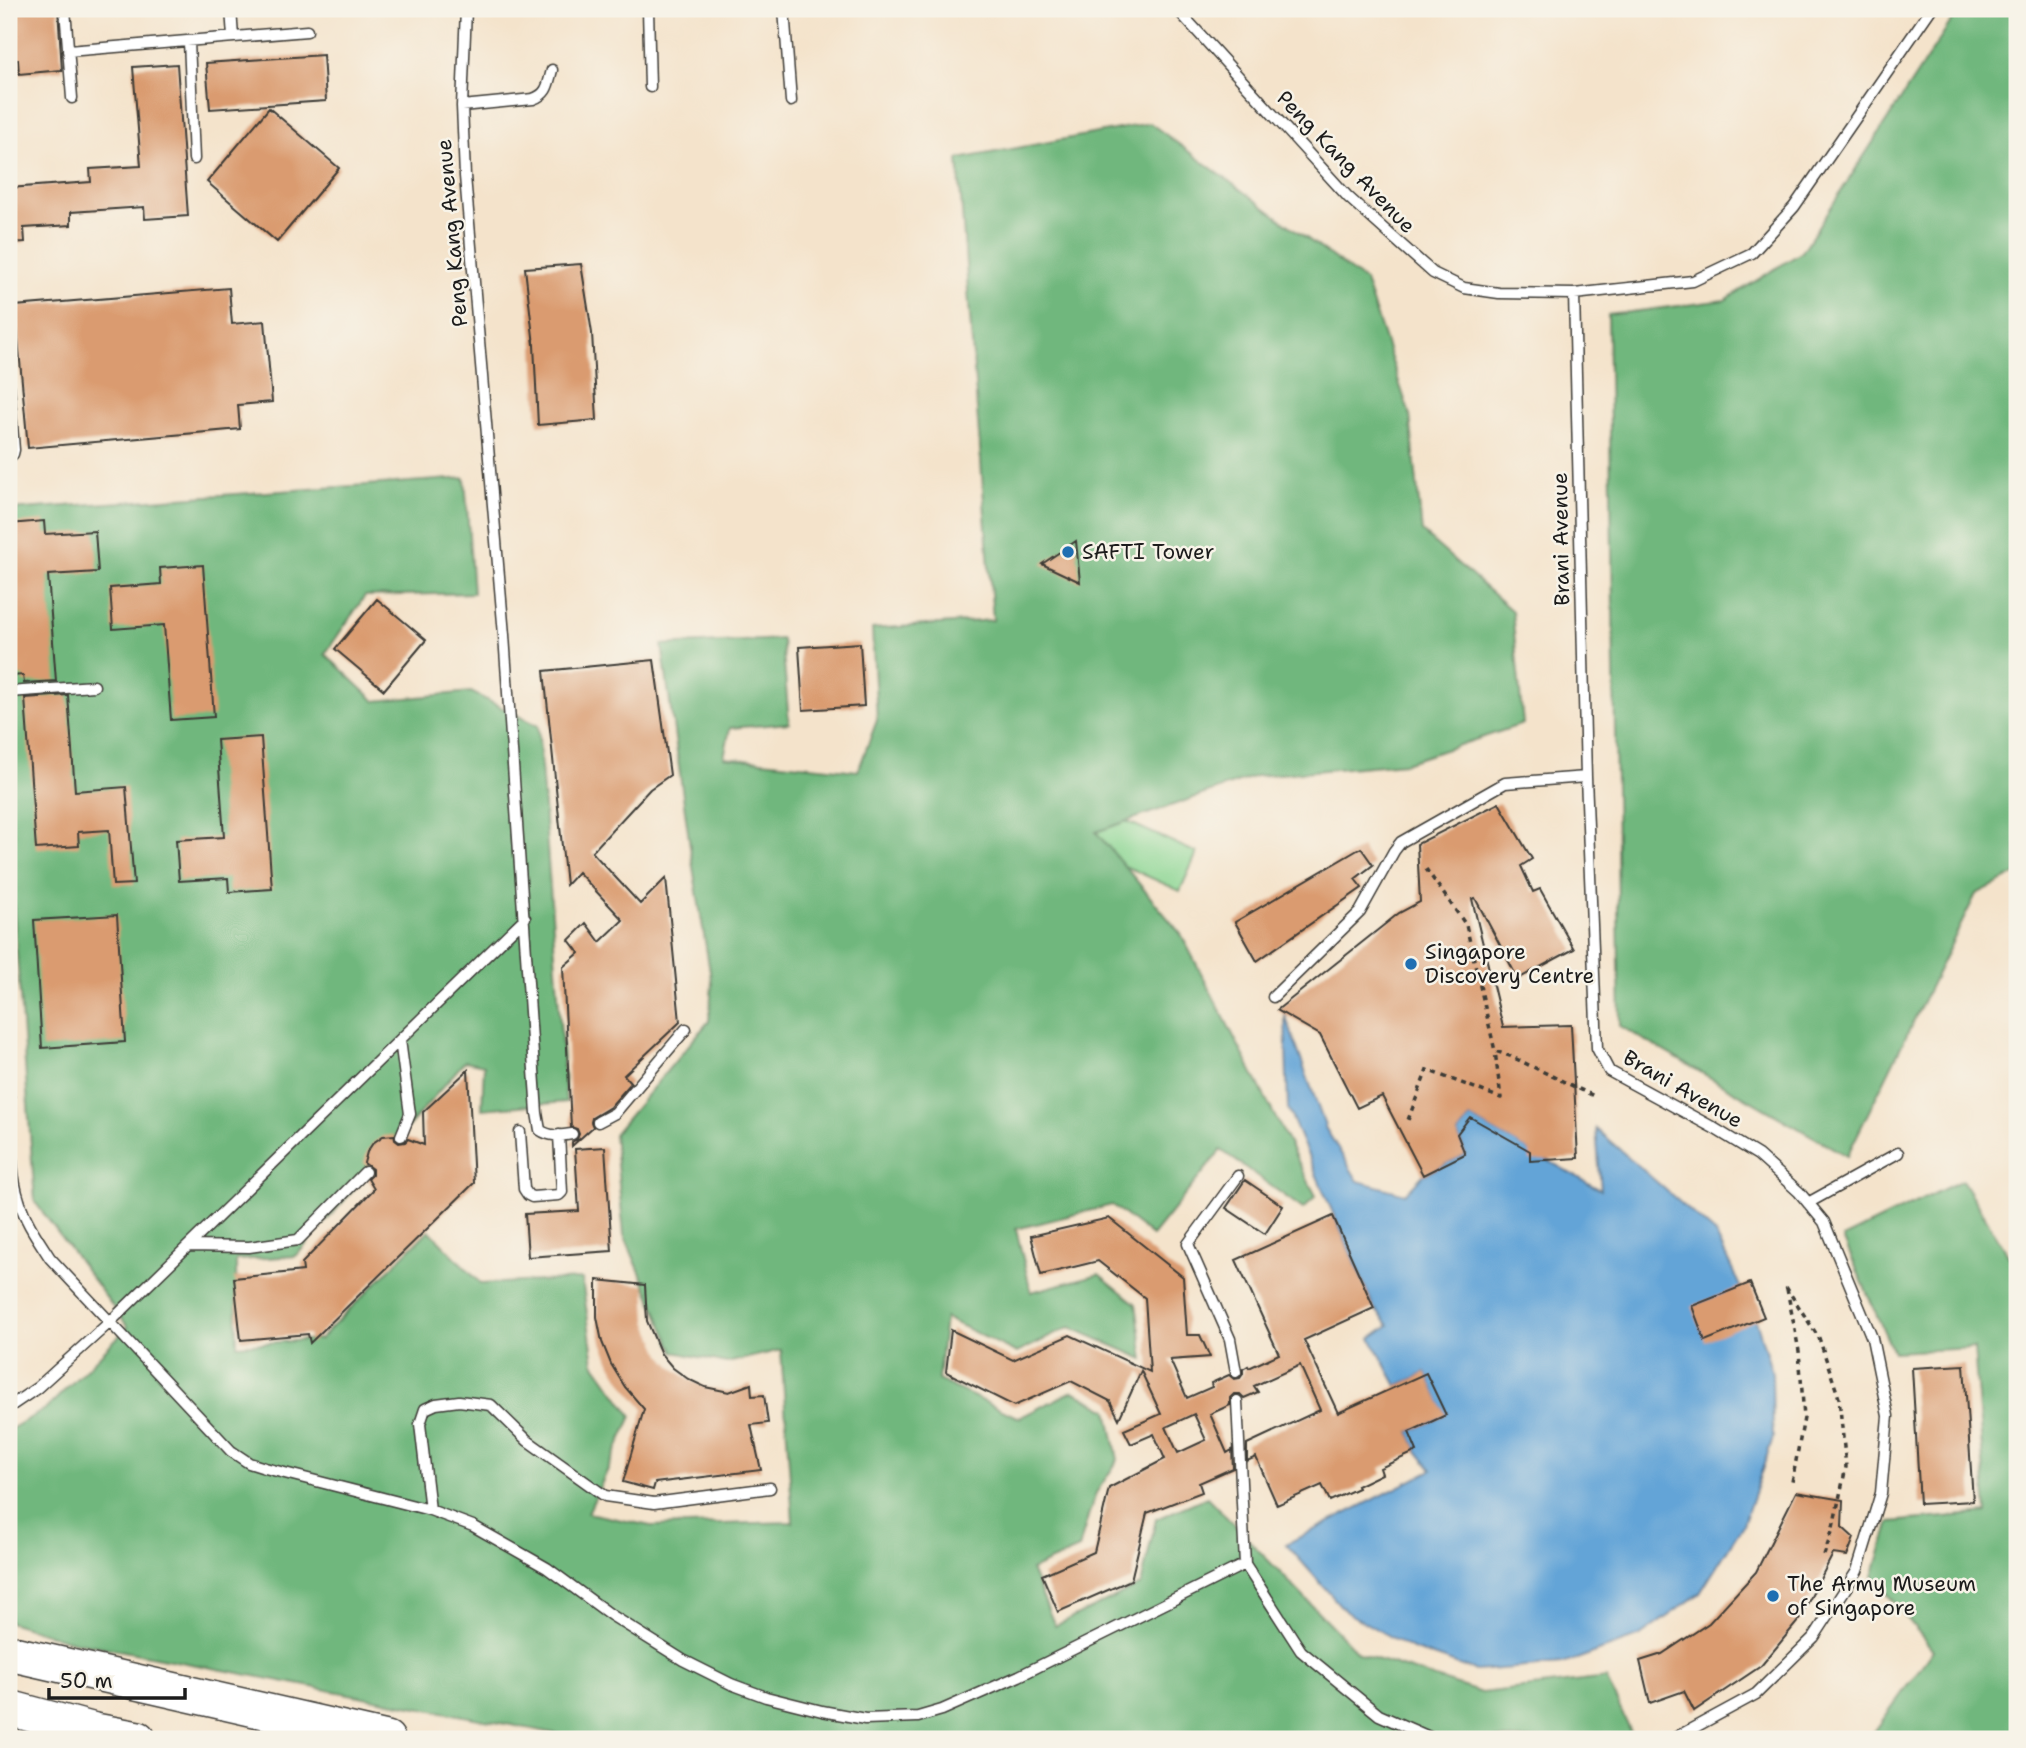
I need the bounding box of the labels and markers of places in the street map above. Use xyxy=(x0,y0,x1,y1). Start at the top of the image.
place label: SAFTI Tower xyxy=(1082,538,1215,566)
marker: SAFTI Tower xyxy=(1060,544,1076,560)
place label: Singapore Discovery Centre xyxy=(1425,938,1594,990)
marker: Singapore Discovery Centre xyxy=(1403,956,1419,972)
place label: The Army Museum of Singapore xyxy=(1787,1570,1976,1622)
marker: The Army Museum of Singapore xyxy=(1765,1588,1781,1604)

